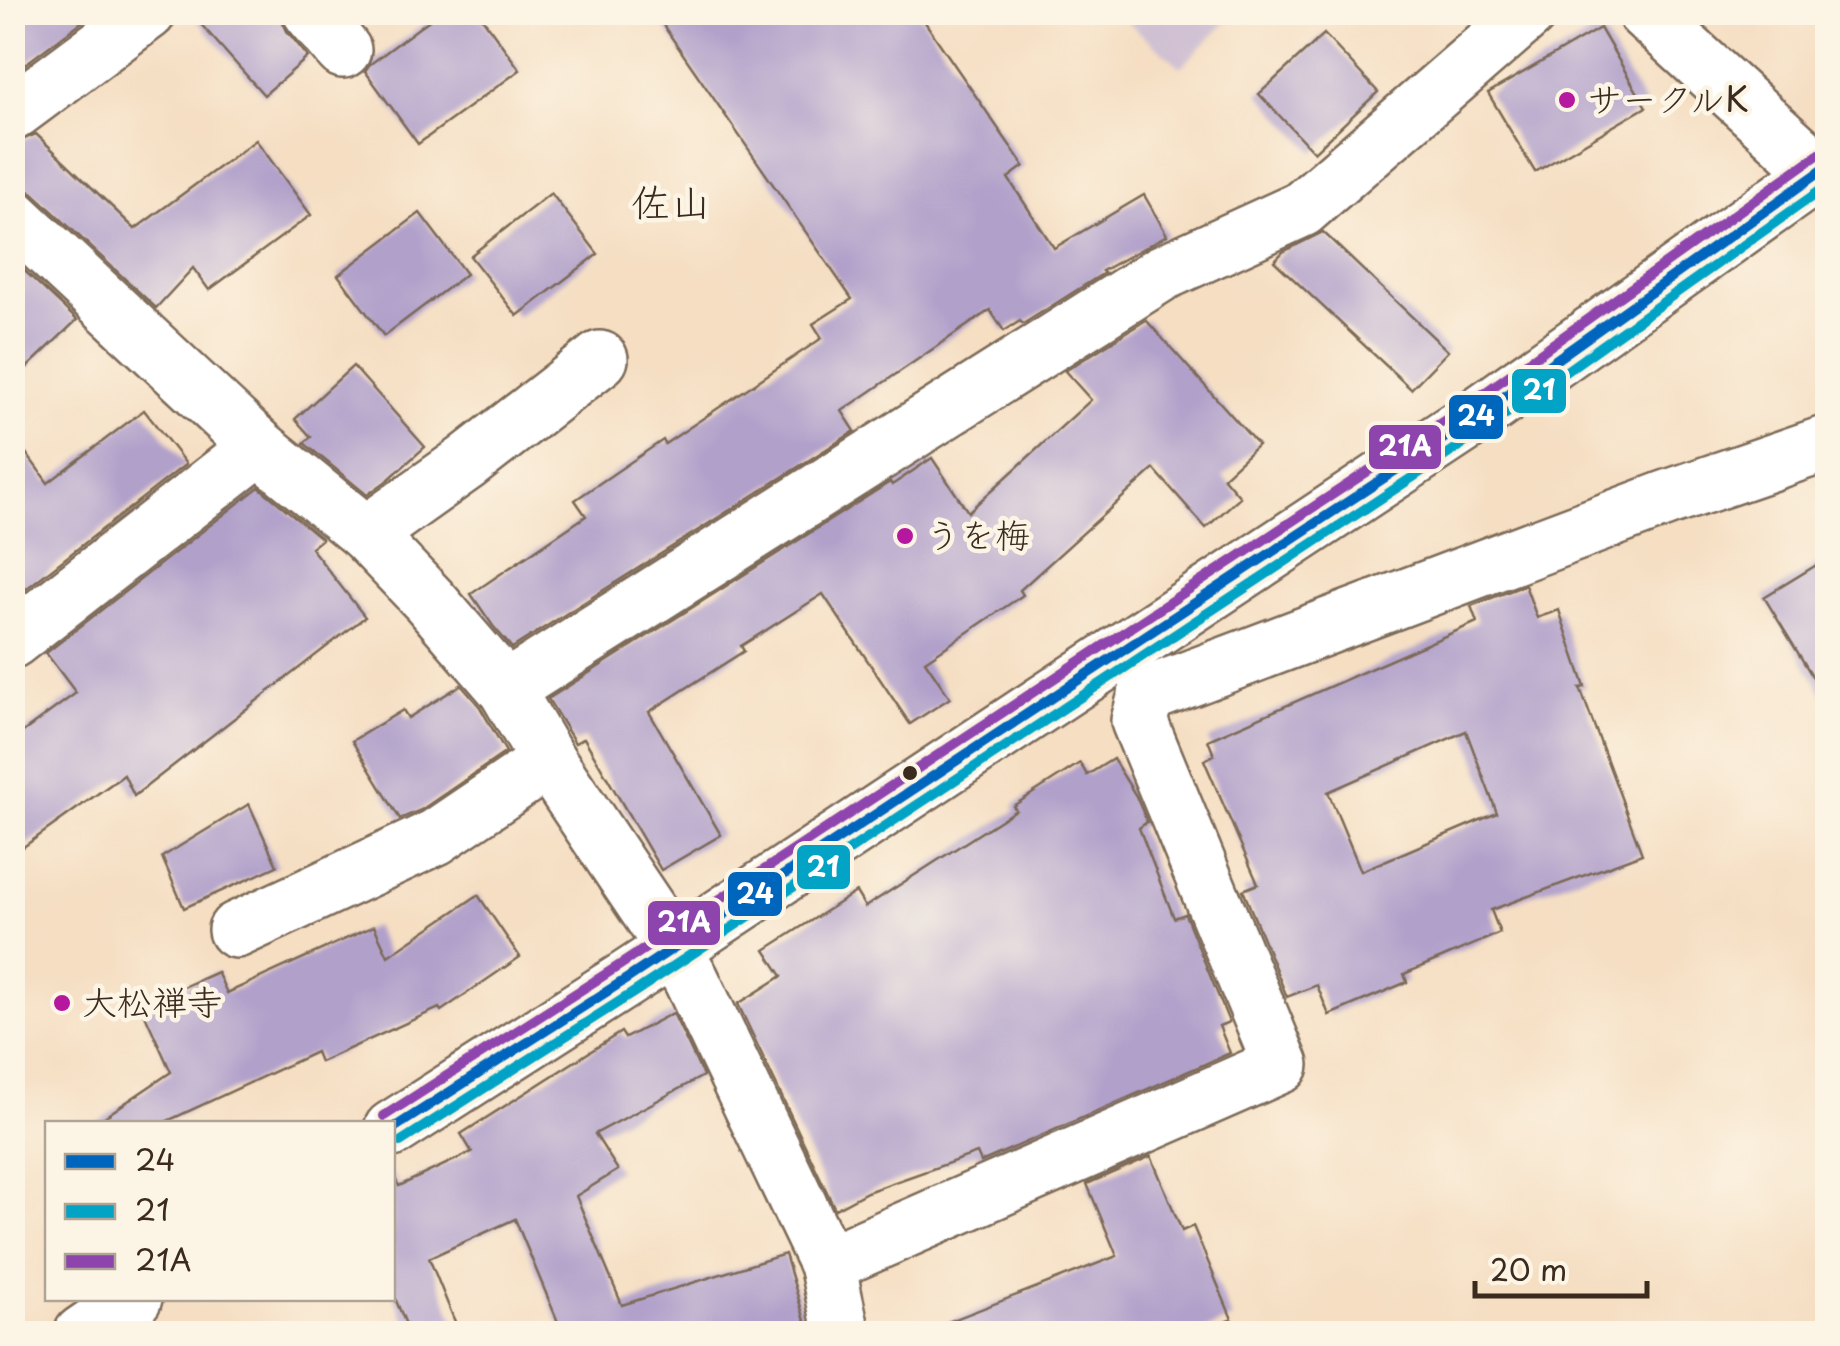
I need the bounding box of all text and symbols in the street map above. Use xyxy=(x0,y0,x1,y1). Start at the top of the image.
place label: サークルK xyxy=(1587,71,1749,124)
marker: サークルK xyxy=(1556,89,1578,111)
district label: 佐山 xyxy=(631,170,711,231)
line badge: 21 xyxy=(1510,367,1568,415)
text: 21 xyxy=(1522,367,1556,410)
line badge: 24 xyxy=(1447,393,1505,441)
text: 24 xyxy=(1457,393,1495,436)
line badge: 21A xyxy=(1367,423,1443,471)
text: 21A xyxy=(1378,423,1432,466)
place label: うを梅 xyxy=(925,507,1030,560)
marker: うを梅 xyxy=(894,525,916,547)
unlabelled marker xyxy=(900,763,920,783)
line badge: 21 xyxy=(795,843,852,891)
text: 21 xyxy=(806,844,840,887)
line badge: 24 xyxy=(726,870,784,918)
text: 24 xyxy=(736,871,774,914)
line badge: 21A xyxy=(646,899,722,947)
text: 21A xyxy=(657,899,711,942)
place label: 大松禅寺 xyxy=(82,974,222,1027)
marker: 大松禅寺 xyxy=(51,992,73,1014)
legend xyxy=(45,1121,395,1301)
text: 24 xyxy=(135,1136,175,1181)
text: 21 xyxy=(135,1186,170,1231)
text: 21A xyxy=(135,1236,191,1281)
scale bar xyxy=(1475,1236,1648,1298)
text: 20 m xyxy=(1490,1246,1567,1291)

